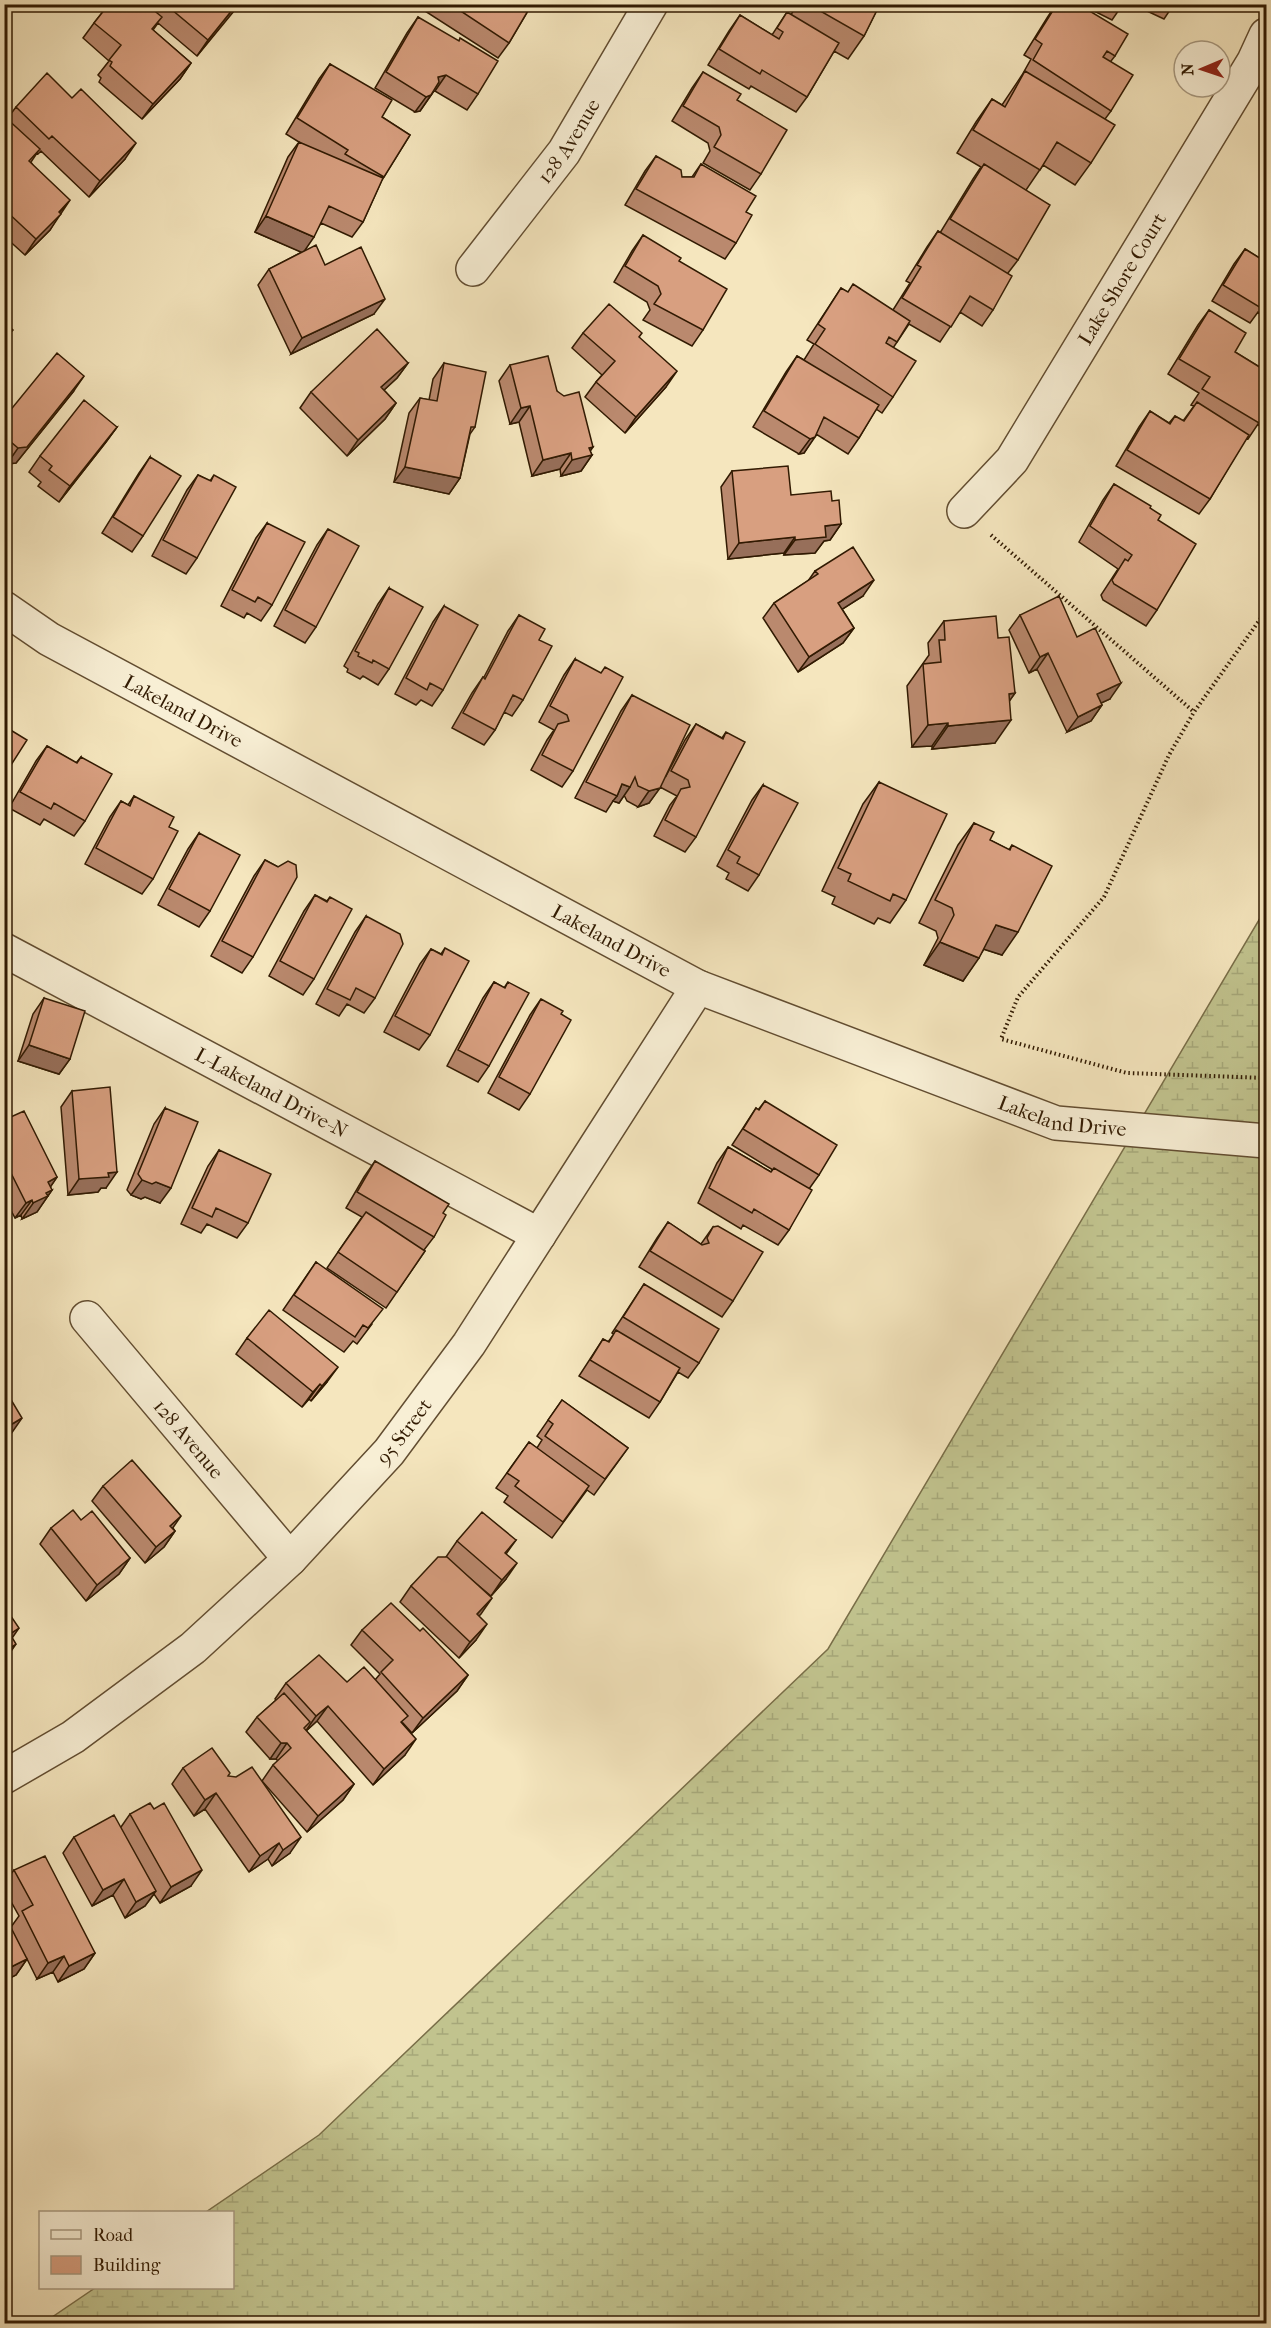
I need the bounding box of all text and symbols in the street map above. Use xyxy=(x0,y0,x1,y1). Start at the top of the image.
north arrow xyxy=(1172,39,1232,99)
text: N xyxy=(1178,62,1197,76)
street label: 128 Avenue xyxy=(533,95,605,188)
street label: Lake Shore Court xyxy=(1074,209,1171,349)
street label: Lakeland Drive xyxy=(120,670,247,753)
street label: Lakeland Drive xyxy=(548,900,675,982)
street label: L-Lakeland Drive-N xyxy=(191,1043,351,1143)
street label: Lakeland Drive xyxy=(995,1091,1128,1141)
street label: 95 Street xyxy=(372,1394,436,1469)
street label: 128 Avenue xyxy=(149,1395,228,1484)
legend xyxy=(39,2211,234,2289)
text: Road xyxy=(93,2225,133,2246)
text: Building xyxy=(93,2255,161,2276)

